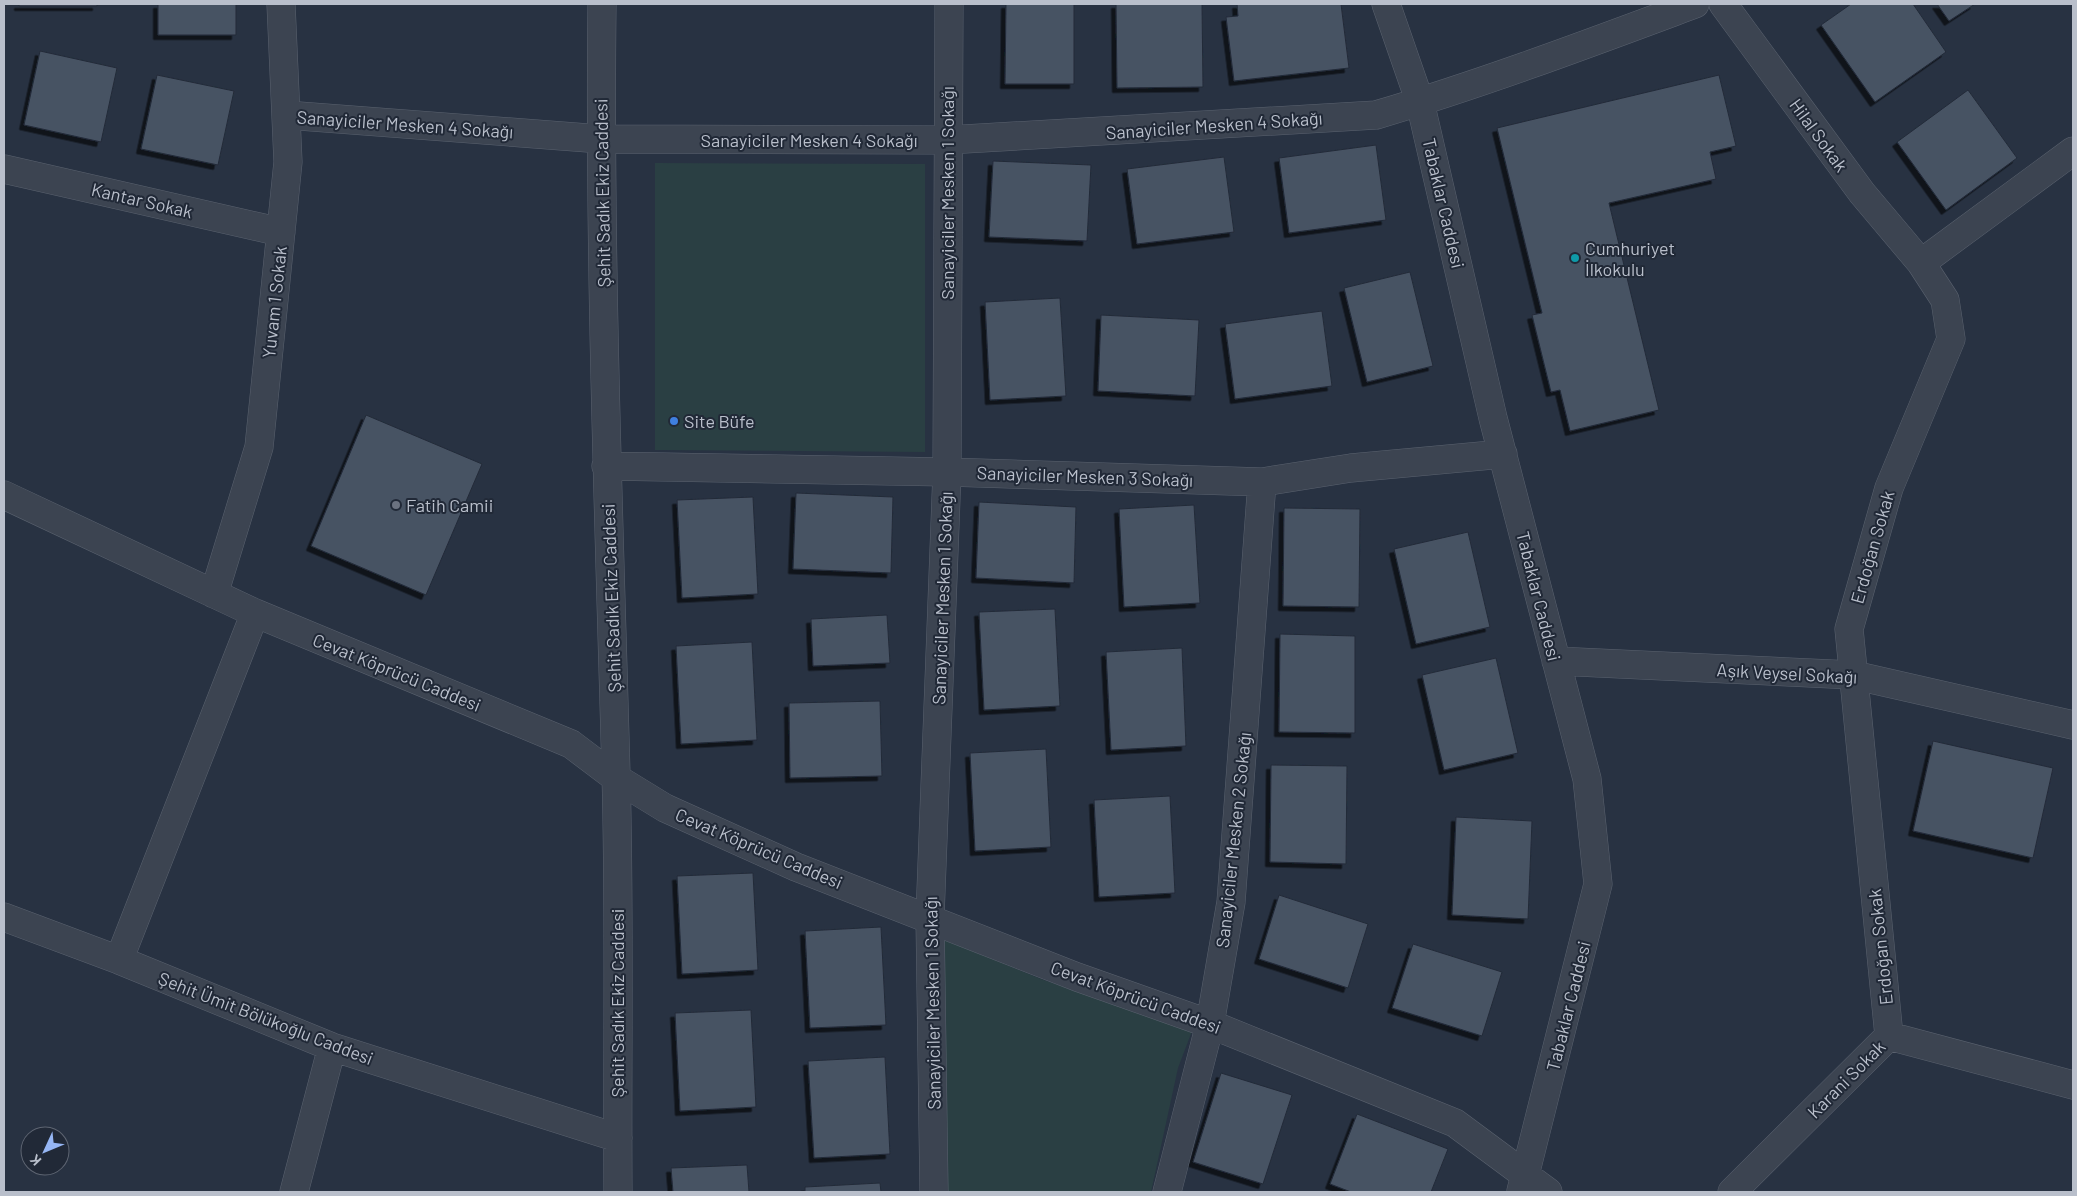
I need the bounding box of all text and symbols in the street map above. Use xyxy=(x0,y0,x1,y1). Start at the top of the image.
street label: Sanayiciler Mesken 1 Sokağı xyxy=(936,86,958,300)
street label: Hilal Sokak xyxy=(1785,94,1853,176)
street label: Şehit Sadık Ekiz Caddesi xyxy=(589,98,615,288)
street label: Sanayiciler Mesken 4 Sokağı xyxy=(296,105,514,143)
street label: Sanayiciler Mesken 4 Sokağı xyxy=(1105,106,1323,144)
street label: Sanayiciler Mesken 4 Sokağı xyxy=(700,129,918,151)
street label: Tabaklar Caddesi xyxy=(1418,136,1470,270)
street label: Kantar Sokak xyxy=(89,178,195,222)
place label: Cumhuriyet İlkokulu xyxy=(1585,237,1675,280)
street label: Yuvam 1 Sokak xyxy=(257,245,291,359)
marker: Cumhuriyet İlkokulu xyxy=(1569,252,1581,264)
place label: Site Büfe xyxy=(684,410,754,432)
marker: Site Büfe xyxy=(668,415,680,427)
street label: Sanayiciler Mesken 3 Sokağı xyxy=(976,461,1194,491)
street label: Erdoğan Sokak xyxy=(1845,488,1899,606)
street label: Sanayiciler Mesken 1 Sokağı xyxy=(927,491,957,705)
place label: Fatih Camii xyxy=(406,494,493,516)
marker: Fatih Camii xyxy=(390,499,402,511)
street label: Şehit Sadık Ekiz Caddesi xyxy=(597,503,625,693)
street label: Tabaklar Caddesi xyxy=(1512,529,1566,663)
street label: Cevat Köprücü Caddesi xyxy=(310,628,484,716)
street label: Aşık Veysel Sokağı xyxy=(1716,658,1858,688)
street label: Sanayiciler Mesken 2 Sokağı xyxy=(1211,731,1255,949)
street label: Cevat Köprücü Caddesi xyxy=(672,803,846,893)
street label: Erdoğan Sokak xyxy=(1863,888,1897,1006)
street label: Sanayiciler Mesken 1 Sokağı xyxy=(919,896,945,1110)
street label: Şehit Sadık Ekiz Caddesi xyxy=(606,909,628,1097)
street label: Tabaklar Caddesi xyxy=(1541,939,1595,1073)
street label: Cevat Köprücü Caddesi xyxy=(1048,956,1224,1038)
street label: Şehit Ümit Bölükoğlu Caddesi xyxy=(155,967,377,1069)
street label: Karani Sokak xyxy=(1802,1035,1890,1123)
north arrow xyxy=(20,1126,70,1176)
text: K xyxy=(26,1151,44,1169)

